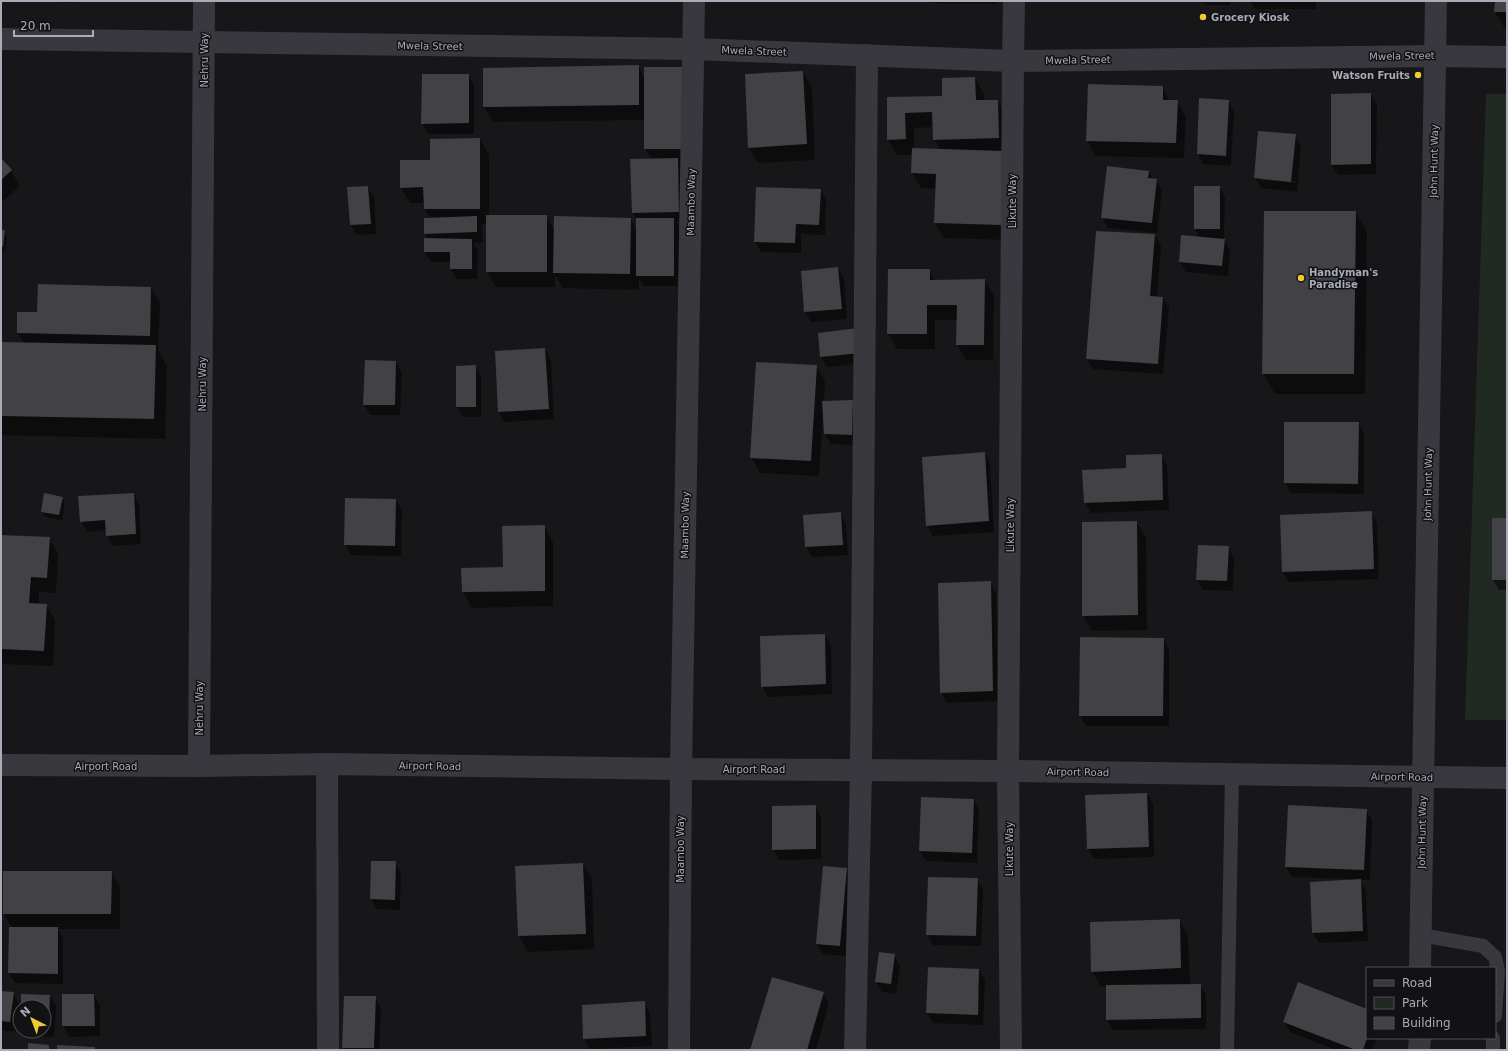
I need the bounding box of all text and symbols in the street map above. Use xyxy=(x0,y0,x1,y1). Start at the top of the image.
scale bar xyxy=(14,12,93,38)
marker: Grocery Kiosk xyxy=(1198,12,1208,22)
place label: Grocery Kiosk xyxy=(1211,12,1290,23)
text: 20 m xyxy=(20,19,51,33)
street label: Nehru Way xyxy=(199,32,210,87)
street label: Mwela Street xyxy=(397,40,463,52)
street label: Mwela Street xyxy=(721,44,787,58)
street label: Mwela Street xyxy=(1369,50,1435,62)
street label: Mwela Street xyxy=(1045,54,1111,66)
place label: Watson Fruits xyxy=(1332,70,1410,81)
marker: Watson Fruits xyxy=(1413,70,1423,80)
street label: John Hunt Way xyxy=(1428,124,1440,199)
street label: Maambo Way xyxy=(685,168,697,236)
street label: Likute Way xyxy=(1007,174,1018,228)
place label: Handyman's Paradise xyxy=(1309,267,1378,290)
marker: Handyman's Paradise xyxy=(1296,273,1306,283)
street label: Nehru Way xyxy=(197,356,208,411)
street label: John Hunt Way xyxy=(1422,447,1434,522)
street label: Maambo Way xyxy=(679,491,691,559)
street label: Likute Way xyxy=(1005,498,1016,552)
street label: Nehru Way xyxy=(194,680,205,735)
street label: Airport Road xyxy=(399,760,461,772)
street label: Airport Road xyxy=(75,761,137,772)
street label: Airport Road xyxy=(723,764,785,775)
street label: Airport Road xyxy=(1047,766,1109,778)
street label: Airport Road xyxy=(1371,771,1433,783)
street label: John Hunt Way xyxy=(1416,795,1428,870)
street label: Maambo Way xyxy=(675,815,686,883)
street label: Likute Way xyxy=(1004,822,1015,876)
legend xyxy=(1366,967,1496,1039)
text: Road xyxy=(1402,976,1432,990)
text: Park xyxy=(1402,996,1428,1010)
north arrow xyxy=(12,999,52,1039)
text: N xyxy=(18,1004,33,1020)
text: Building xyxy=(1402,1016,1451,1030)

